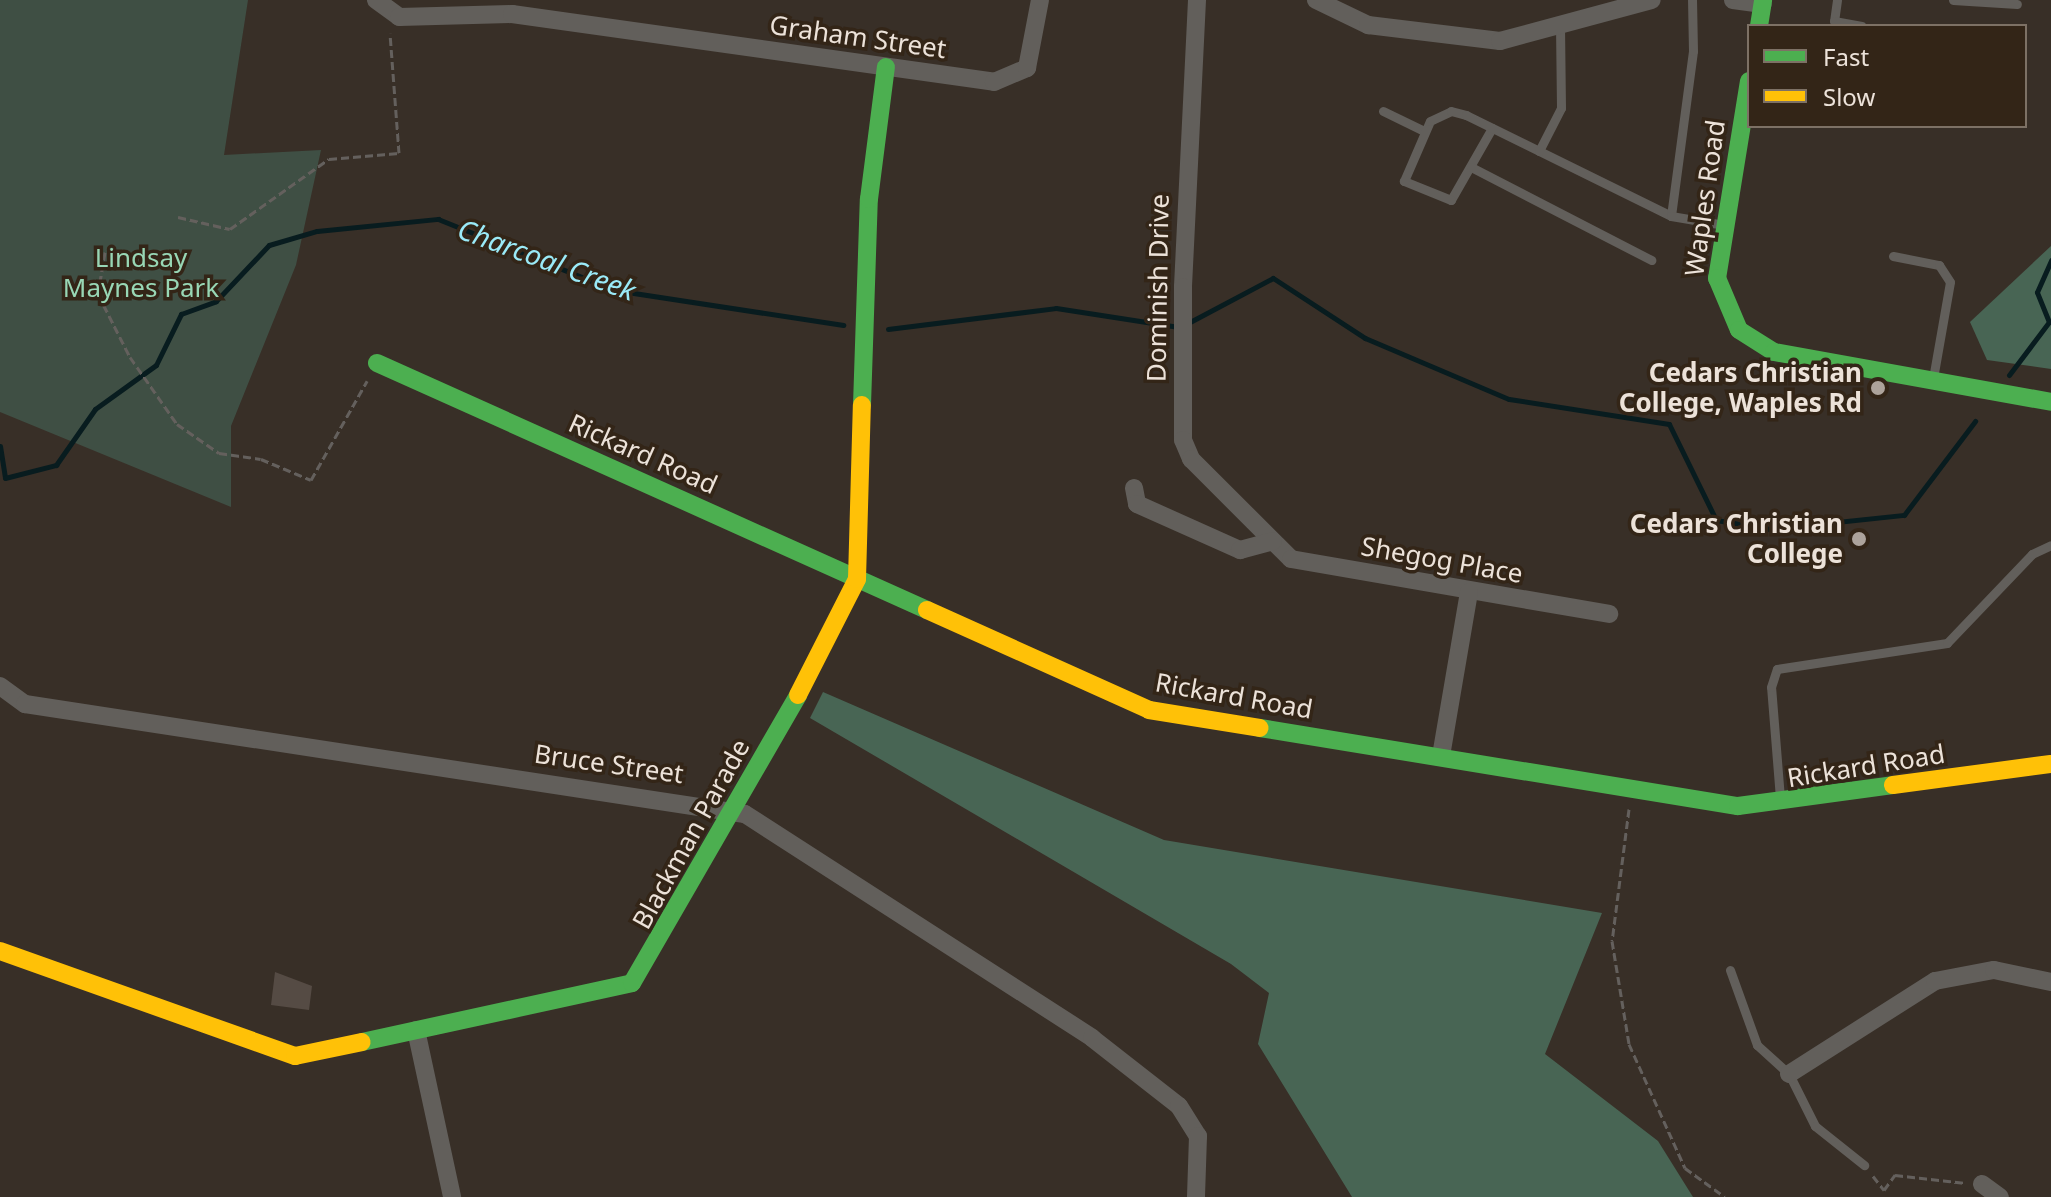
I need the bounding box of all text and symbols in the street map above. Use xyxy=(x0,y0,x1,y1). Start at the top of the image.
street label: Graham Street xyxy=(768,9,948,65)
legend xyxy=(1747,24,2027,128)
text: Fast xyxy=(1823,40,1869,73)
text: Slow xyxy=(1823,80,1875,113)
street label: Waples Road xyxy=(1679,118,1731,278)
street label: Dominish Drive xyxy=(1141,194,1175,382)
water label: Charcoal Creek xyxy=(453,211,641,307)
park label: Lindsay Maynes Park xyxy=(63,242,219,304)
place label: Cedars Christian College, Waples Rd xyxy=(1619,357,1862,418)
marker: Cedars Christian College, Waples Rd xyxy=(1869,379,1887,397)
street label: Rickard Road xyxy=(564,407,722,501)
place label: Cedars Christian College xyxy=(1630,508,1843,570)
street label: Shegog Place xyxy=(1359,530,1525,590)
marker: Cedars Christian College xyxy=(1850,530,1868,548)
street label: Rickard Road xyxy=(1153,667,1315,725)
street label: Blackman Parade xyxy=(626,734,756,934)
street label: Bruce Street xyxy=(532,738,686,790)
street label: Rickard Road xyxy=(1785,738,1947,794)

